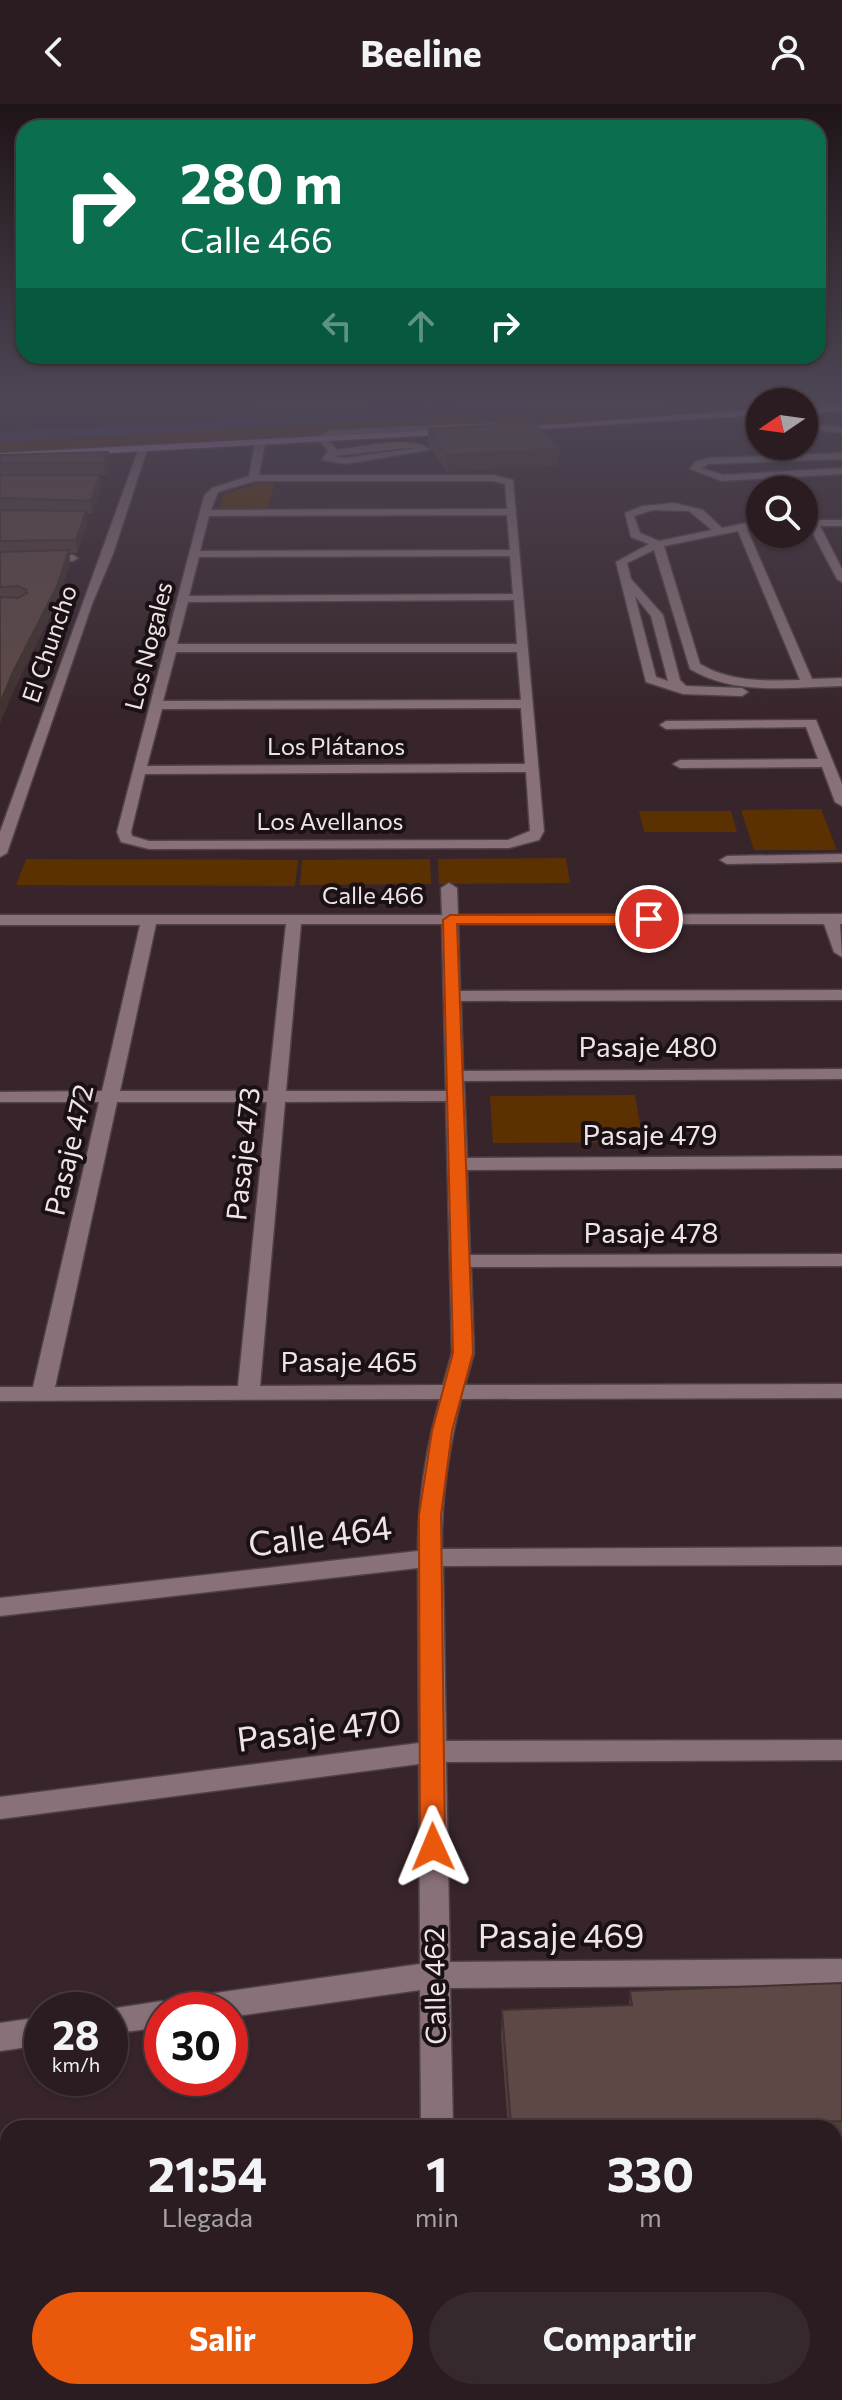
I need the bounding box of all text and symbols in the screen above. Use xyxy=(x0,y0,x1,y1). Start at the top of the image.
icon: back xyxy=(32,30,76,74)
text: Beeline xyxy=(360,30,482,74)
icon: person xyxy=(766,30,810,74)
text: 280 m xyxy=(180,147,343,216)
icon: right xyxy=(48,152,152,256)
text: Calle 466 xyxy=(180,216,333,260)
icon: left xyxy=(315,304,359,348)
icon: ahead xyxy=(399,304,443,348)
icon: right xyxy=(483,304,527,348)
north arrow xyxy=(746,388,818,460)
map controls xyxy=(746,388,818,548)
button: search xyxy=(746,476,818,548)
street label: Los Nogales xyxy=(118,579,177,713)
street label: El Chuncho xyxy=(15,581,82,706)
street label: Los Plátanos xyxy=(267,731,405,760)
street label: Los Avellanos xyxy=(256,806,404,835)
street label: Calle 466 xyxy=(322,880,424,909)
pin xyxy=(615,885,683,953)
icon: arrive xyxy=(627,897,671,941)
street label: Pasaje 480 xyxy=(579,1029,717,1063)
street label: Pasaje 472 xyxy=(36,1081,100,1219)
street label: Pasaje 473 xyxy=(218,1086,266,1222)
street label: Pasaje 479 xyxy=(583,1117,717,1151)
street label: Pasaje 478 xyxy=(584,1215,718,1249)
street label: Pasaje 465 xyxy=(281,1344,417,1378)
street label: Calle 464 xyxy=(246,1504,394,1564)
street label: Pasaje 470 xyxy=(234,1697,403,1759)
position arrow xyxy=(391,1805,475,1889)
street label: Pasaje 469 xyxy=(478,1913,644,1955)
street label: Calle 462 xyxy=(416,1927,452,2045)
speed limit sign: 30 xyxy=(144,1992,248,2096)
text: 28 xyxy=(52,2009,100,2058)
text: km/h xyxy=(52,2052,100,2076)
text: 21:54 xyxy=(148,2143,267,2202)
text: 1 xyxy=(426,2143,448,2202)
text: 330 xyxy=(607,2143,694,2202)
text: Llegada xyxy=(162,2201,253,2232)
text: min xyxy=(415,2201,459,2232)
text: m xyxy=(639,2201,662,2232)
button: Salir xyxy=(32,2292,413,2384)
button: Compartir xyxy=(429,2292,810,2384)

